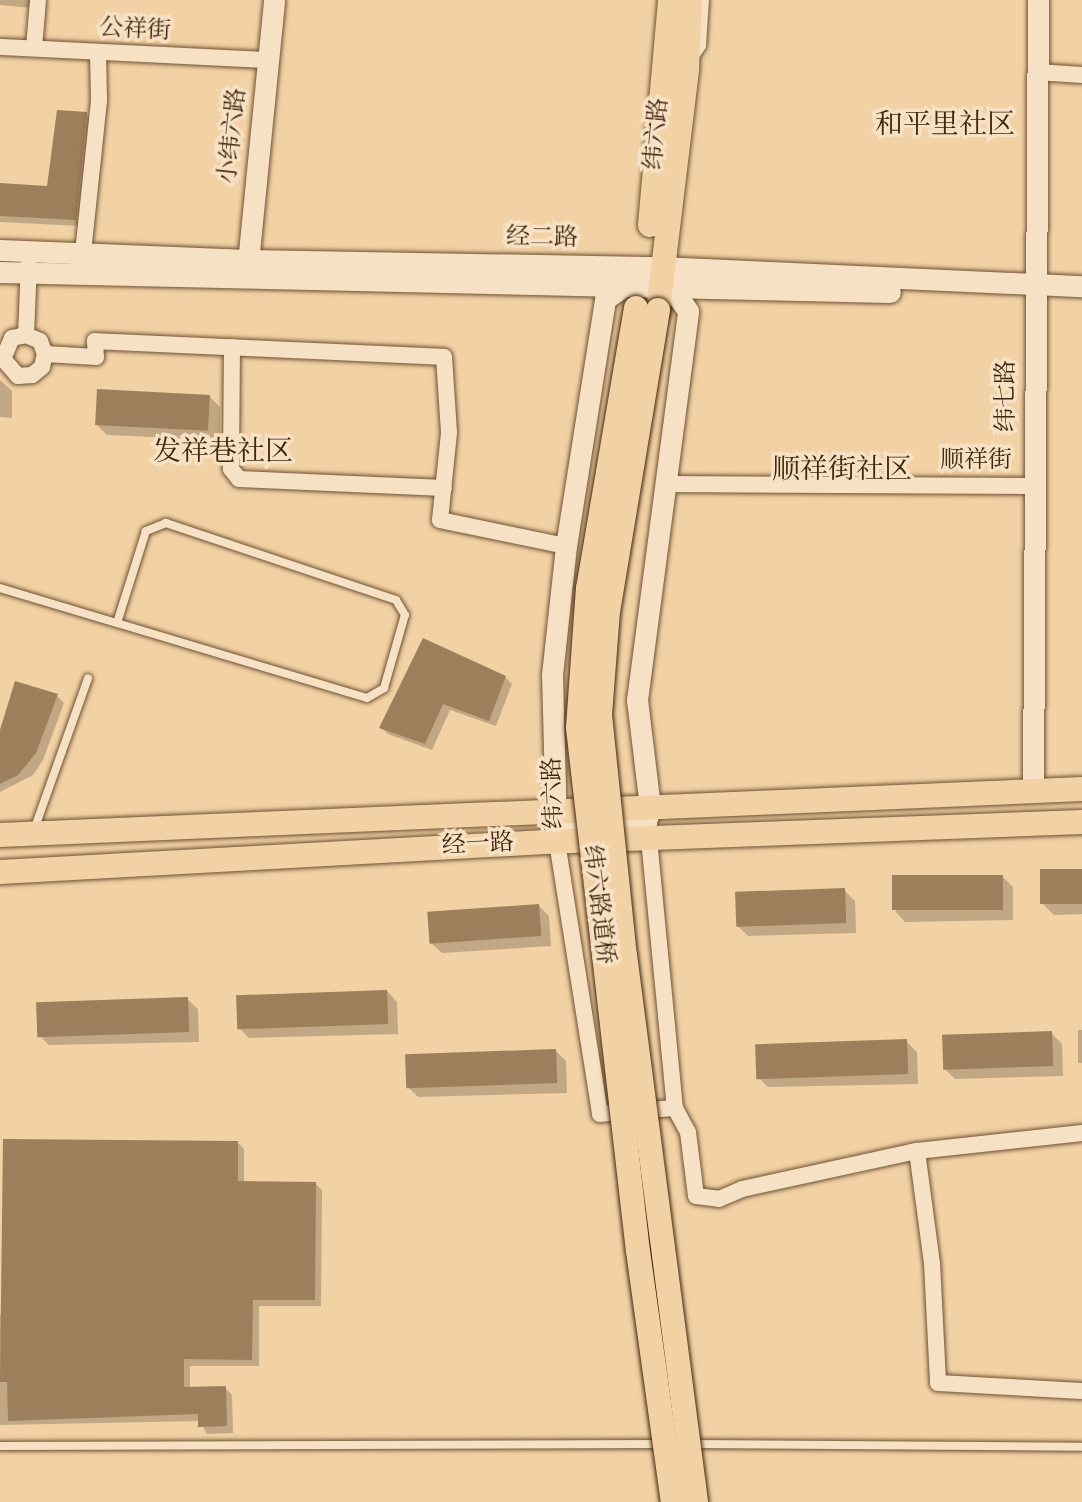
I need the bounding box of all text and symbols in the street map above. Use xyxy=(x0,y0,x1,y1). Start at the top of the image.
street label: 公祥街 xyxy=(98,15,172,47)
street label: 小纬六路 xyxy=(215,87,253,185)
street label: 纬六路 xyxy=(641,97,675,171)
district label: 和平里社区 xyxy=(875,109,1015,143)
street label: 经二路 xyxy=(506,224,578,254)
street label: 纬七路 xyxy=(994,360,1022,432)
district label: 发祥巷社区 xyxy=(153,436,293,470)
street label: 顺祥街 xyxy=(940,448,1012,476)
district label: 顺祥街社区 xyxy=(772,454,912,488)
street label: 纬六路 xyxy=(539,757,571,829)
street label: 经一路 xyxy=(441,830,515,862)
street label: 纬六路道桥 xyxy=(575,844,619,966)

